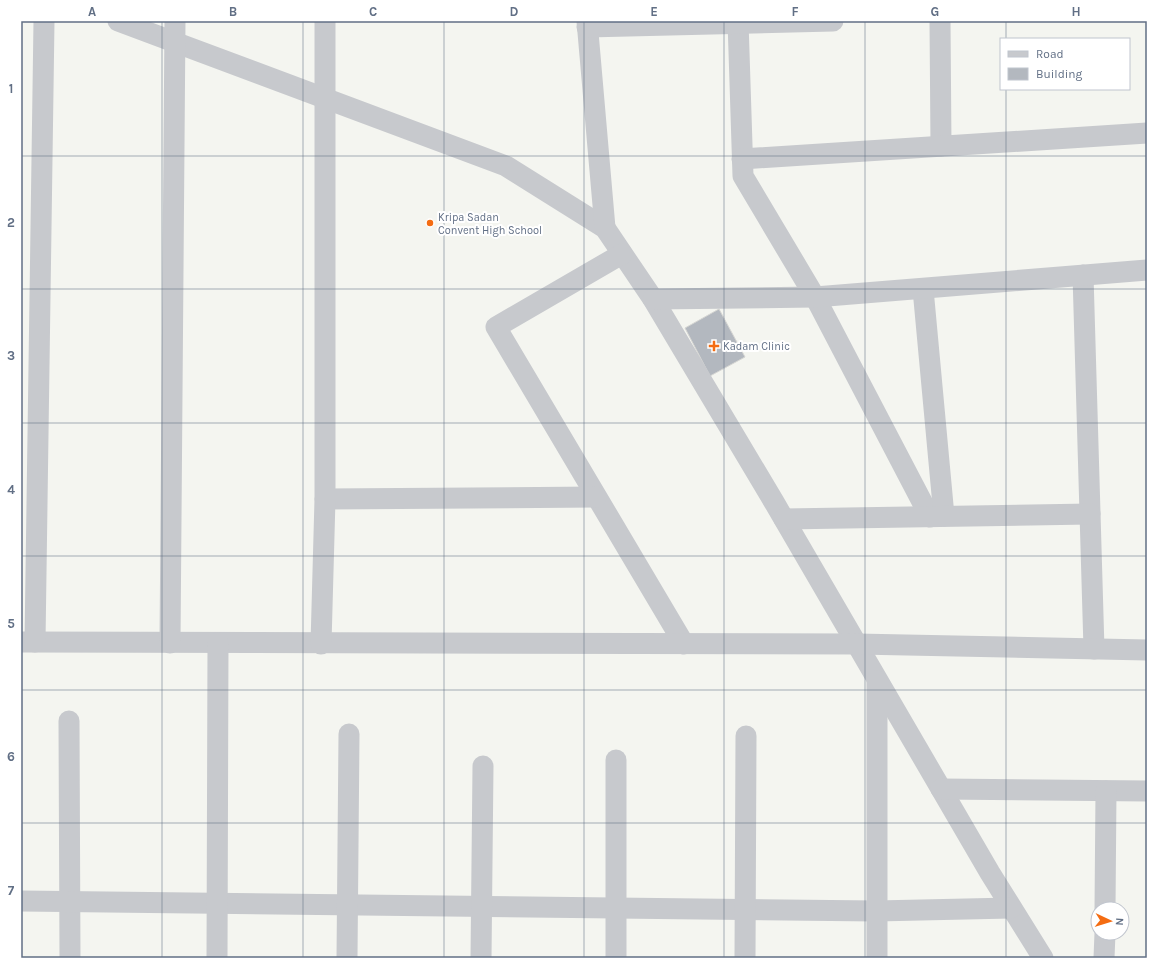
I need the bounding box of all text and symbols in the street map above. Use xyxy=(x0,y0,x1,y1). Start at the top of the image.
text: A xyxy=(88,4,96,19)
text: B xyxy=(229,4,237,19)
text: C xyxy=(369,4,377,19)
text: D xyxy=(510,4,519,19)
text: E xyxy=(650,4,658,19)
text: F xyxy=(791,4,799,19)
text: G xyxy=(931,4,939,19)
text: H xyxy=(1071,4,1081,19)
legend xyxy=(1000,38,1130,90)
text: Road xyxy=(1036,47,1064,61)
text: Building xyxy=(1036,67,1083,81)
text: 1 xyxy=(9,81,13,96)
place label: Kripa Sadan Convent High School xyxy=(438,211,542,237)
text: 2 xyxy=(7,215,15,230)
marker: Kripa Sadan Convent High School xyxy=(425,218,435,228)
marker: Kadam Clinic xyxy=(708,340,720,352)
place label: Kadam Clinic xyxy=(723,340,790,353)
text: 3 xyxy=(7,348,15,363)
text: 4 xyxy=(7,482,15,497)
text: 5 xyxy=(7,616,15,631)
text: 6 xyxy=(7,749,15,764)
text: 7 xyxy=(8,883,15,898)
north arrow xyxy=(1090,901,1130,941)
text: N xyxy=(1113,917,1126,926)

